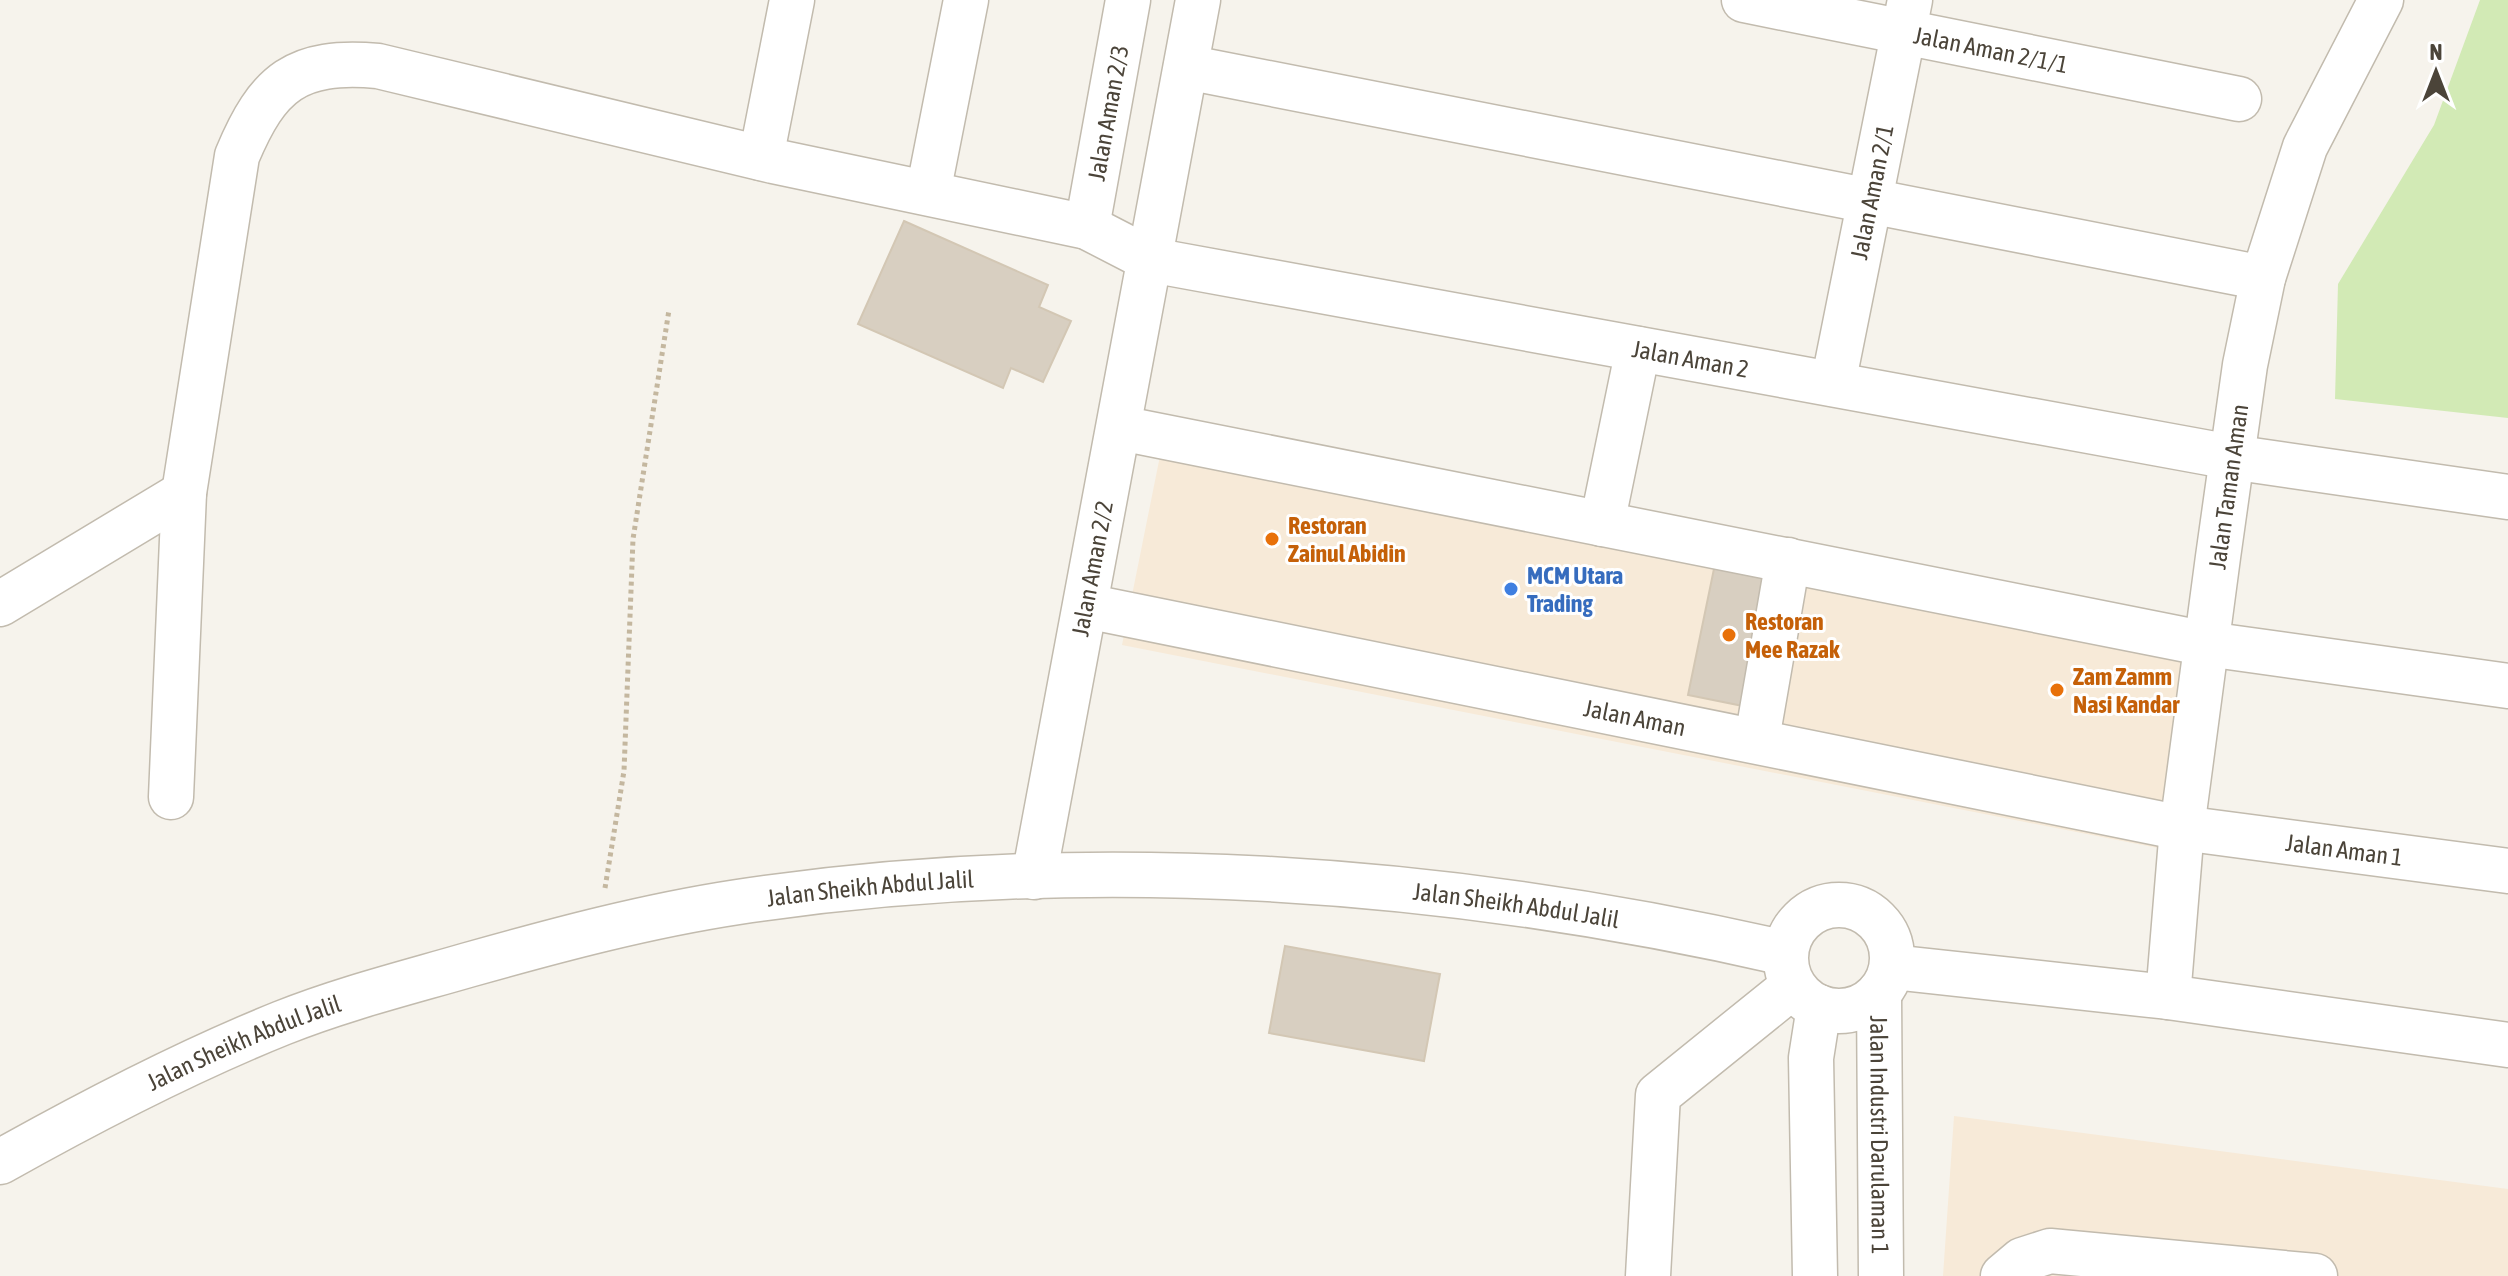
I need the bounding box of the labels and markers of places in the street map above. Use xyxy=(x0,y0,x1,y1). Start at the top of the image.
place label: Restoran Zainul Abidin xyxy=(1288,512,1406,567)
marker: Restoran Zainul Abidin xyxy=(1263,530,1281,548)
place label: MCM Utara Trading xyxy=(1527,562,1623,617)
marker: MCM Utara Trading xyxy=(1502,580,1520,598)
place label: Restoran Mee Razak xyxy=(1745,608,1840,663)
marker: Restoran Mee Razak xyxy=(1720,626,1738,644)
place label: Zam Zamm Nasi Kandar xyxy=(2073,663,2180,718)
marker: Zam Zamm Nasi Kandar xyxy=(2048,681,2066,699)

